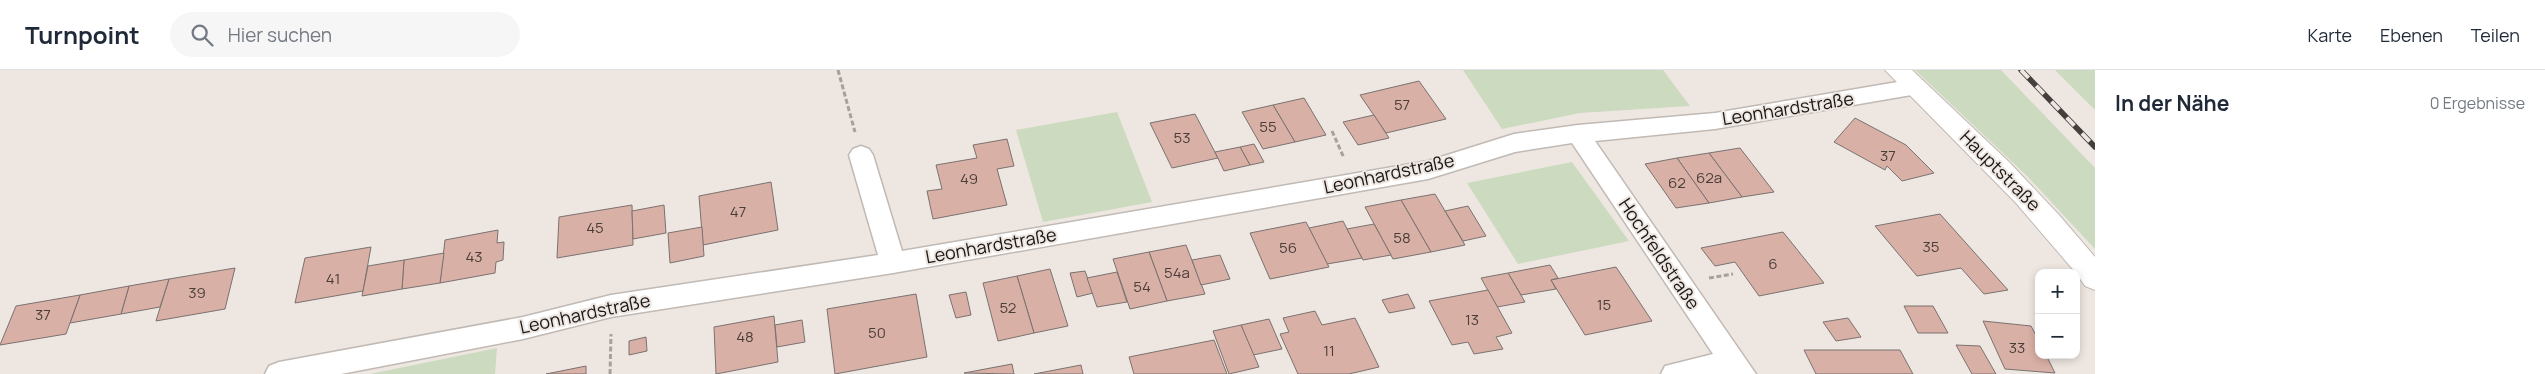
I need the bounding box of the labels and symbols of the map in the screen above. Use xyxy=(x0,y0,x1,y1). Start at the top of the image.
street label: Leonhardstraße xyxy=(1720,86,1855,130)
house number: 57 xyxy=(1394,94,1410,115)
house number: 55 xyxy=(1259,116,1277,137)
street label: Hauptstraße xyxy=(1955,125,2046,216)
house number: 53 xyxy=(1174,127,1190,148)
house number: 37 xyxy=(1880,145,1896,166)
street label: Leonhardstraße xyxy=(1321,147,1456,199)
house number: 62a xyxy=(1696,167,1722,188)
house number: 49 xyxy=(960,168,978,189)
house number: 62 xyxy=(1668,172,1686,193)
street label: Hochfeldstraße xyxy=(1614,193,1706,314)
house number: 47 xyxy=(730,201,746,222)
house number: 45 xyxy=(586,217,604,238)
street label: Leonhardstraße xyxy=(923,222,1058,268)
house number: 58 xyxy=(1393,227,1411,248)
house number: 35 xyxy=(1923,236,1939,257)
house number: 56 xyxy=(1279,237,1297,258)
house number: 43 xyxy=(465,246,483,267)
house number: 6 xyxy=(1768,253,1778,274)
house number: 54a xyxy=(1164,262,1190,283)
house number: 41 xyxy=(326,268,340,289)
house number: 54 xyxy=(1133,276,1151,297)
house number: 39 xyxy=(188,282,206,303)
street label: Leonhardstraße xyxy=(517,287,652,339)
house number: 15 xyxy=(1597,294,1611,315)
house number: 52 xyxy=(1000,297,1016,318)
house number: 37 xyxy=(35,304,51,325)
house number: 13 xyxy=(1465,309,1479,330)
house number: 50 xyxy=(868,322,886,343)
house number: 48 xyxy=(736,326,754,347)
house number: 33 xyxy=(2009,337,2025,358)
house number: 11 xyxy=(1323,340,1335,361)

